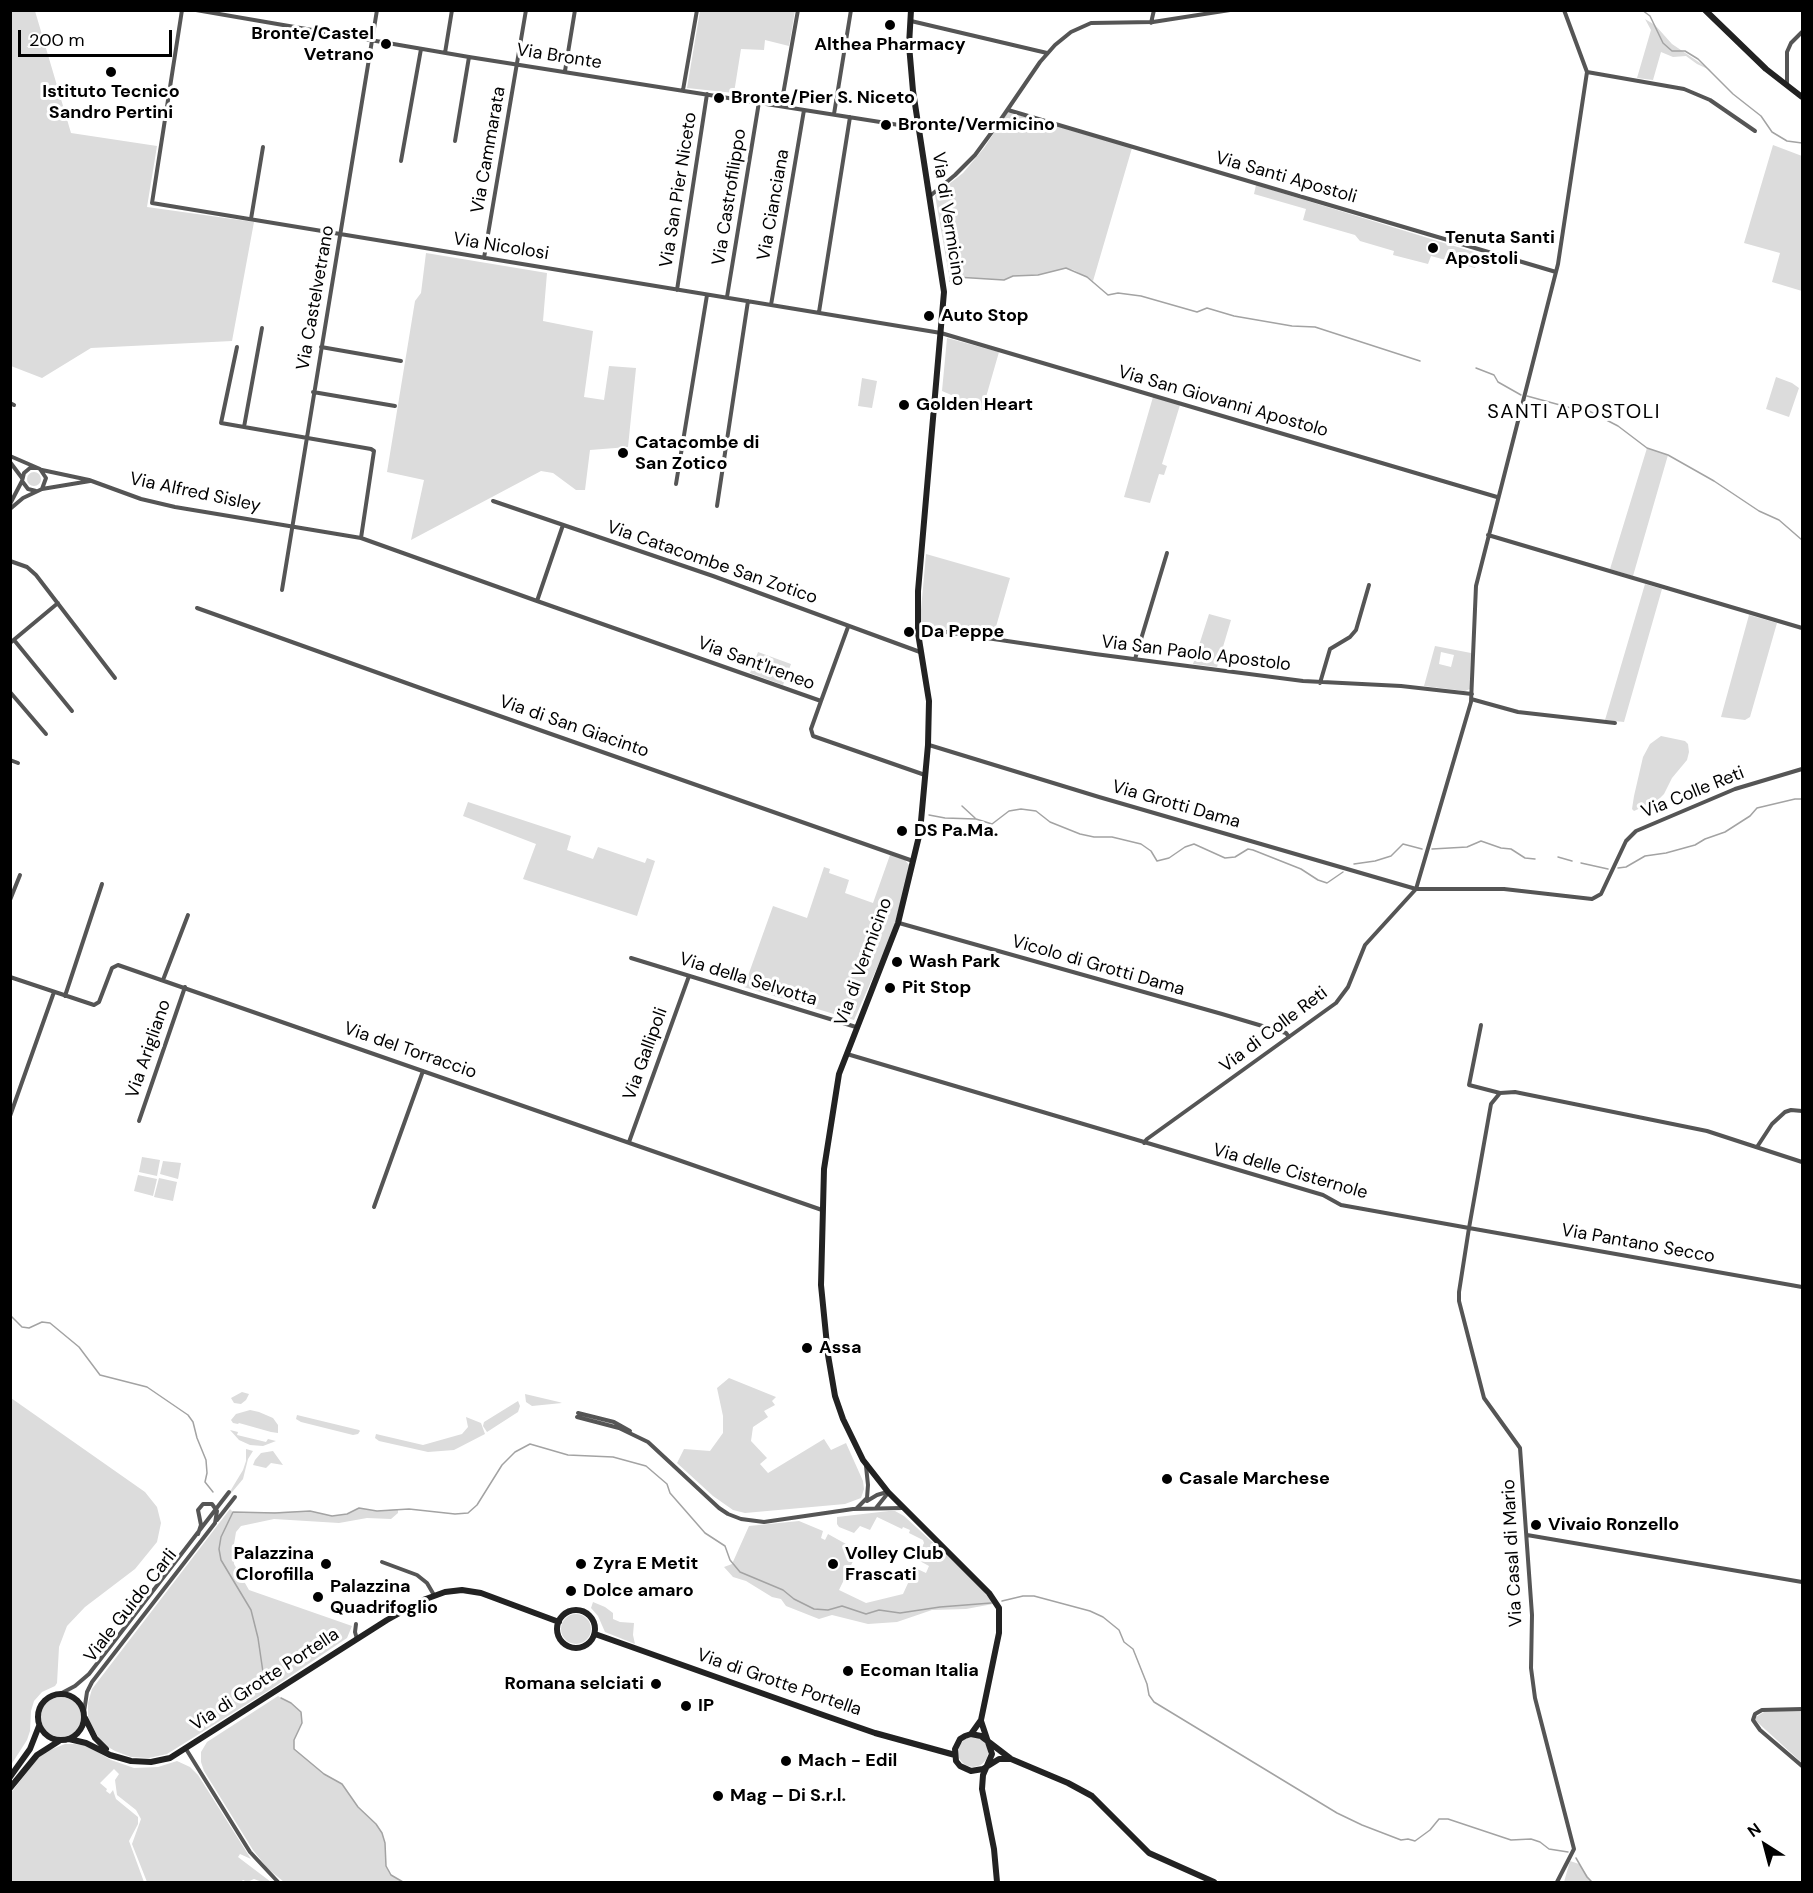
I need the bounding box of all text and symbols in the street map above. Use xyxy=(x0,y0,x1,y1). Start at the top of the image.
scale bar xyxy=(21,18,176,56)
marker: Althea Pharmacy xyxy=(883,18,897,32)
place label: Bronte/Castel Vetrano xyxy=(251,23,374,66)
text: 200 m xyxy=(29,28,85,52)
place label: Althea Pharmacy xyxy=(814,34,966,56)
marker: Bronte/Castel Vetrano xyxy=(379,37,393,51)
street label: Via Bronte xyxy=(515,40,603,74)
marker: Istituto Tecnico Sandro Pertini xyxy=(104,65,118,79)
place label: Istituto Tecnico Sandro Pertini xyxy=(42,81,180,124)
street label: Via Cammarata xyxy=(467,85,511,215)
place label: Bronte/Pier S. Niceto xyxy=(731,87,915,109)
marker: Bronte/Pier S. Niceto xyxy=(712,91,726,105)
street label: Via San Pier Niceto xyxy=(656,111,702,269)
place label: Bronte/Vermicino xyxy=(898,114,1055,136)
marker: Bronte/Vermicino xyxy=(879,118,893,132)
street label: Via Castrofilippo xyxy=(709,127,751,267)
street label: Via Santi Apostoli xyxy=(1213,147,1359,209)
street label: Via Cianciana xyxy=(754,148,794,262)
street label: Via di Vermicino xyxy=(927,151,969,287)
street label: Via Castelvetrano xyxy=(293,224,339,372)
place label: Tenuta Santi Apostoli xyxy=(1445,227,1555,270)
street label: Via Nicolosi xyxy=(452,229,550,265)
marker: Tenuta Santi Apostoli xyxy=(1426,241,1440,255)
place label: Auto Stop xyxy=(941,305,1029,327)
marker: Auto Stop xyxy=(922,309,936,323)
street label: Via San Giovanni Apostolo xyxy=(1115,362,1331,442)
place label: Golden Heart xyxy=(916,394,1033,416)
marker: Golden Heart xyxy=(897,398,911,412)
district label: SANTI APOSTOLI xyxy=(1487,401,1661,425)
place label: Catacombe di San Zotico xyxy=(635,432,759,474)
marker: Catacombe di San Zotico xyxy=(616,446,630,460)
street label: Via Alfred Sisley xyxy=(128,469,262,517)
street label: Via Catacombe San Zotico xyxy=(604,517,820,609)
place label: Da Peppe xyxy=(921,621,1004,643)
marker: Da Peppe xyxy=(902,625,916,639)
street label: Via San Paolo Apostolo xyxy=(1100,632,1292,676)
street label: Via Sant'Ireneo xyxy=(694,633,818,695)
street label: Via di San Giacinto xyxy=(496,691,652,763)
street label: Via Colle Reti xyxy=(1638,763,1748,823)
street label: Via Grotti Dama xyxy=(1109,776,1243,834)
place label: DS Pa.Ma. xyxy=(914,820,998,842)
marker: DS Pa.Ma. xyxy=(895,824,909,838)
street label: Via di Vermicino xyxy=(831,895,897,1029)
street label: Vicolo di Grotti Dama xyxy=(1009,931,1187,1001)
street label: Via della Selvotta xyxy=(676,949,820,1011)
place label: Wash Park xyxy=(909,951,1001,973)
marker: Wash Park xyxy=(890,955,904,969)
place label: Pit Stop xyxy=(902,977,971,999)
marker: Pit Stop xyxy=(883,981,897,995)
street label: Via di Colle Reti xyxy=(1216,982,1332,1078)
street label: Via Arigliano xyxy=(122,997,176,1101)
street label: Via Gallipoli xyxy=(619,1005,673,1103)
street label: Via del Torraccio xyxy=(341,1018,479,1084)
street label: Via delle Cisternole xyxy=(1210,1140,1370,1204)
street label: Via Pantano Secco xyxy=(1559,1220,1717,1268)
place label: Assa xyxy=(819,1337,861,1359)
marker: Assa xyxy=(800,1341,814,1355)
place label: Casale Marchese xyxy=(1179,1468,1330,1490)
marker: Casale Marchese xyxy=(1160,1472,1174,1486)
street label: Via Casal di Mario xyxy=(1498,1478,1528,1628)
place label: Vivaio Ronzello xyxy=(1548,1514,1679,1536)
marker: Vivaio Ronzello xyxy=(1529,1518,1543,1532)
place label: Palazzina Clorofilla xyxy=(233,1543,314,1586)
place label: Volley Club Frascati xyxy=(845,1543,944,1586)
street label: Viale Guido Carli xyxy=(80,1545,182,1667)
place label: Zyra E Metit xyxy=(593,1553,698,1575)
marker: Palazzina Clorofilla xyxy=(319,1557,333,1571)
marker: Zyra E Metit xyxy=(574,1557,588,1571)
marker: Volley Club Frascati xyxy=(826,1557,840,1571)
place label: Palazzina Quadrifoglio xyxy=(330,1576,438,1618)
place label: Dolce amaro xyxy=(583,1580,694,1602)
marker: Dolce amaro xyxy=(564,1584,578,1598)
marker: Palazzina Quadrifoglio xyxy=(311,1590,325,1604)
street label: Via di Grotte Portella xyxy=(187,1624,343,1736)
street label: Via di Grotte Portella xyxy=(694,1645,864,1721)
place label: Ecoman Italia xyxy=(860,1660,979,1682)
marker: Ecoman Italia xyxy=(841,1664,855,1678)
place label: Romana selciati xyxy=(505,1673,644,1695)
marker: Romana selciati xyxy=(649,1677,663,1691)
place label: IP xyxy=(698,1695,714,1717)
marker: IP xyxy=(679,1699,693,1713)
place label: Mach - Edil xyxy=(798,1750,897,1772)
marker: Mach - Edil xyxy=(779,1754,793,1768)
place label: Mag – Di S.r.l. xyxy=(730,1785,846,1807)
marker: Mag – Di S.r.l. xyxy=(711,1789,725,1803)
north arrow xyxy=(1735,1815,1795,1875)
text: N xyxy=(1743,1818,1765,1842)

